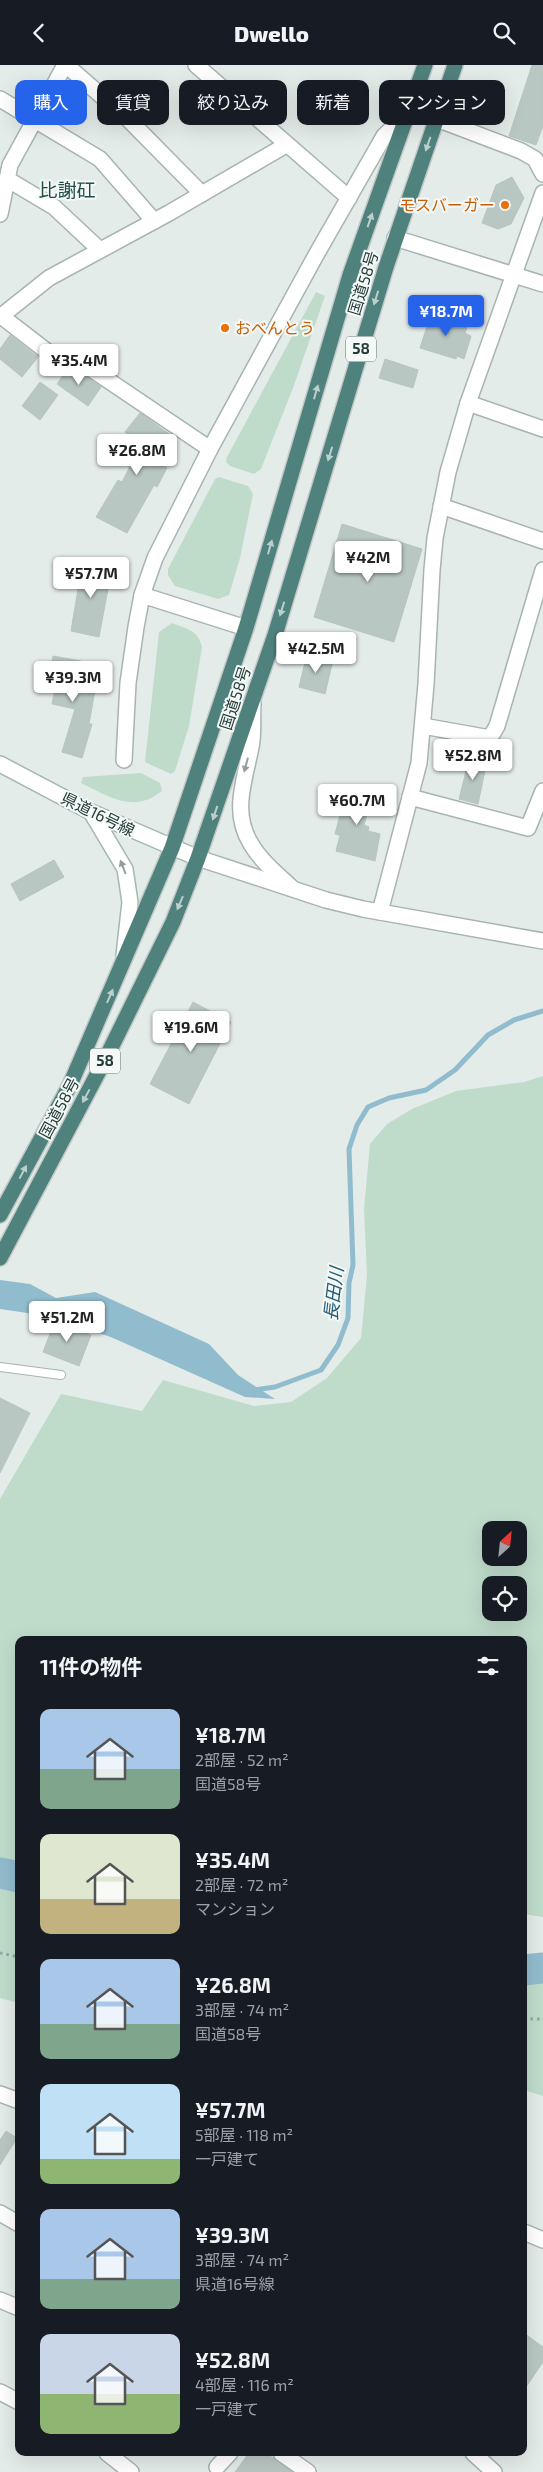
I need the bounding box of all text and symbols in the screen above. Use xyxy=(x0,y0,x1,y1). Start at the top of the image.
icon: back xyxy=(25,19,53,47)
icon: search xyxy=(490,19,518,47)
text: Dwello xyxy=(234,20,309,46)
chip: 購入 xyxy=(15,80,87,125)
chip: 賃貸 xyxy=(97,80,169,125)
chip: 絞り込み xyxy=(179,80,287,125)
chip: 新着 xyxy=(297,80,369,125)
chip: マンション xyxy=(379,80,505,125)
one-way arrow xyxy=(424,137,431,152)
district label: 比謝矼 xyxy=(38,178,96,201)
place label: モスバーガー xyxy=(399,195,495,214)
marker: モスバーガー xyxy=(499,199,511,211)
one-way arrow xyxy=(366,212,374,227)
street label: 国道58号 xyxy=(344,248,381,317)
one-way arrow xyxy=(372,291,380,306)
pin: ¥18.7M xyxy=(405,295,487,337)
text: ¥18.7M xyxy=(419,301,473,320)
place label: おべんとう xyxy=(235,318,315,337)
marker: おべんとう xyxy=(219,322,231,334)
road number: 58 xyxy=(346,337,376,361)
pin: ¥35.4M xyxy=(38,343,120,386)
text: ¥35.4M xyxy=(50,350,108,369)
one-way arrow xyxy=(312,384,320,399)
pin: ¥26.8M xyxy=(96,433,178,476)
text: ¥26.8M xyxy=(108,440,166,459)
one-way arrow xyxy=(325,447,333,462)
one-way arrow xyxy=(266,540,274,555)
pin: ¥42M xyxy=(338,541,398,583)
text: ¥42M xyxy=(346,547,390,566)
pin: ¥57.7M xyxy=(50,557,132,599)
text: ¥57.7M xyxy=(64,563,118,582)
one-way arrow xyxy=(278,602,286,617)
pin: ¥42.5M xyxy=(275,631,357,674)
text: ¥42.5M xyxy=(287,638,345,657)
pin: ¥39.3M xyxy=(32,661,114,703)
street label: 国道58号 xyxy=(215,663,254,732)
text: ¥39.3M xyxy=(45,667,101,686)
pin: ¥52.8M xyxy=(432,739,514,781)
text: ¥52.8M xyxy=(444,745,502,764)
one-way arrow xyxy=(242,758,250,773)
pin: ¥60.7M xyxy=(316,783,398,826)
street label: 県道16号線 xyxy=(58,788,138,840)
text: ¥60.7M xyxy=(329,790,385,809)
one-way arrow xyxy=(211,805,218,820)
one-way arrow xyxy=(119,859,127,874)
one-way arrow xyxy=(176,896,184,911)
one-way arrow xyxy=(106,989,114,1003)
pin: ¥19.6M xyxy=(150,1011,232,1053)
text: ¥19.6M xyxy=(164,1017,218,1036)
road number: 58 xyxy=(90,1049,120,1073)
street label: 国道58号 xyxy=(35,1074,83,1141)
one-way arrow xyxy=(81,1090,90,1103)
one-way arrow xyxy=(19,1165,27,1179)
water label: 長田川 xyxy=(319,1264,347,1322)
pin: ¥51.2M xyxy=(26,1301,108,1343)
text: ¥51.2M xyxy=(40,1307,94,1326)
north arrow xyxy=(482,1521,528,1566)
map controls xyxy=(482,1521,527,1621)
button: locate xyxy=(482,1576,527,1621)
icon: filters xyxy=(474,1652,502,1680)
text: 11件の物件 xyxy=(40,1654,142,1679)
text: ¥18.7M xyxy=(195,1722,266,1747)
icon: home xyxy=(80,1729,140,1789)
text: 2部屋 · 52 m² xyxy=(195,1750,289,1769)
text: 国道58号 xyxy=(195,1774,261,1793)
text: ¥35.4M xyxy=(195,1847,270,1872)
icon: home xyxy=(80,1854,140,1914)
text: 2部屋 · 72 m² xyxy=(195,1875,288,1894)
text: マンション xyxy=(195,1899,275,1918)
text: ¥26.8M xyxy=(195,1972,271,1997)
icon: home xyxy=(80,1979,140,2039)
text: 3部屋 · 74 m² xyxy=(195,2000,289,2019)
text: 国道58号 xyxy=(195,2024,261,2043)
text: ¥57.7M xyxy=(195,2097,266,2122)
icon: home xyxy=(80,2104,140,2164)
text: 5部屋 · 118 m² xyxy=(195,2125,293,2144)
text: 一戸建て xyxy=(195,2149,259,2168)
text: ¥39.3M xyxy=(195,2222,270,2247)
icon: home xyxy=(80,2229,140,2289)
text: 3部屋 · 74 m² xyxy=(195,2250,289,2269)
text: 県道16号線 xyxy=(195,2274,275,2293)
text: ¥52.8M xyxy=(195,2347,270,2372)
icon: home xyxy=(80,2354,140,2414)
text: 4部屋 · 116 m² xyxy=(195,2375,294,2394)
text: 一戸建て xyxy=(195,2399,259,2418)

